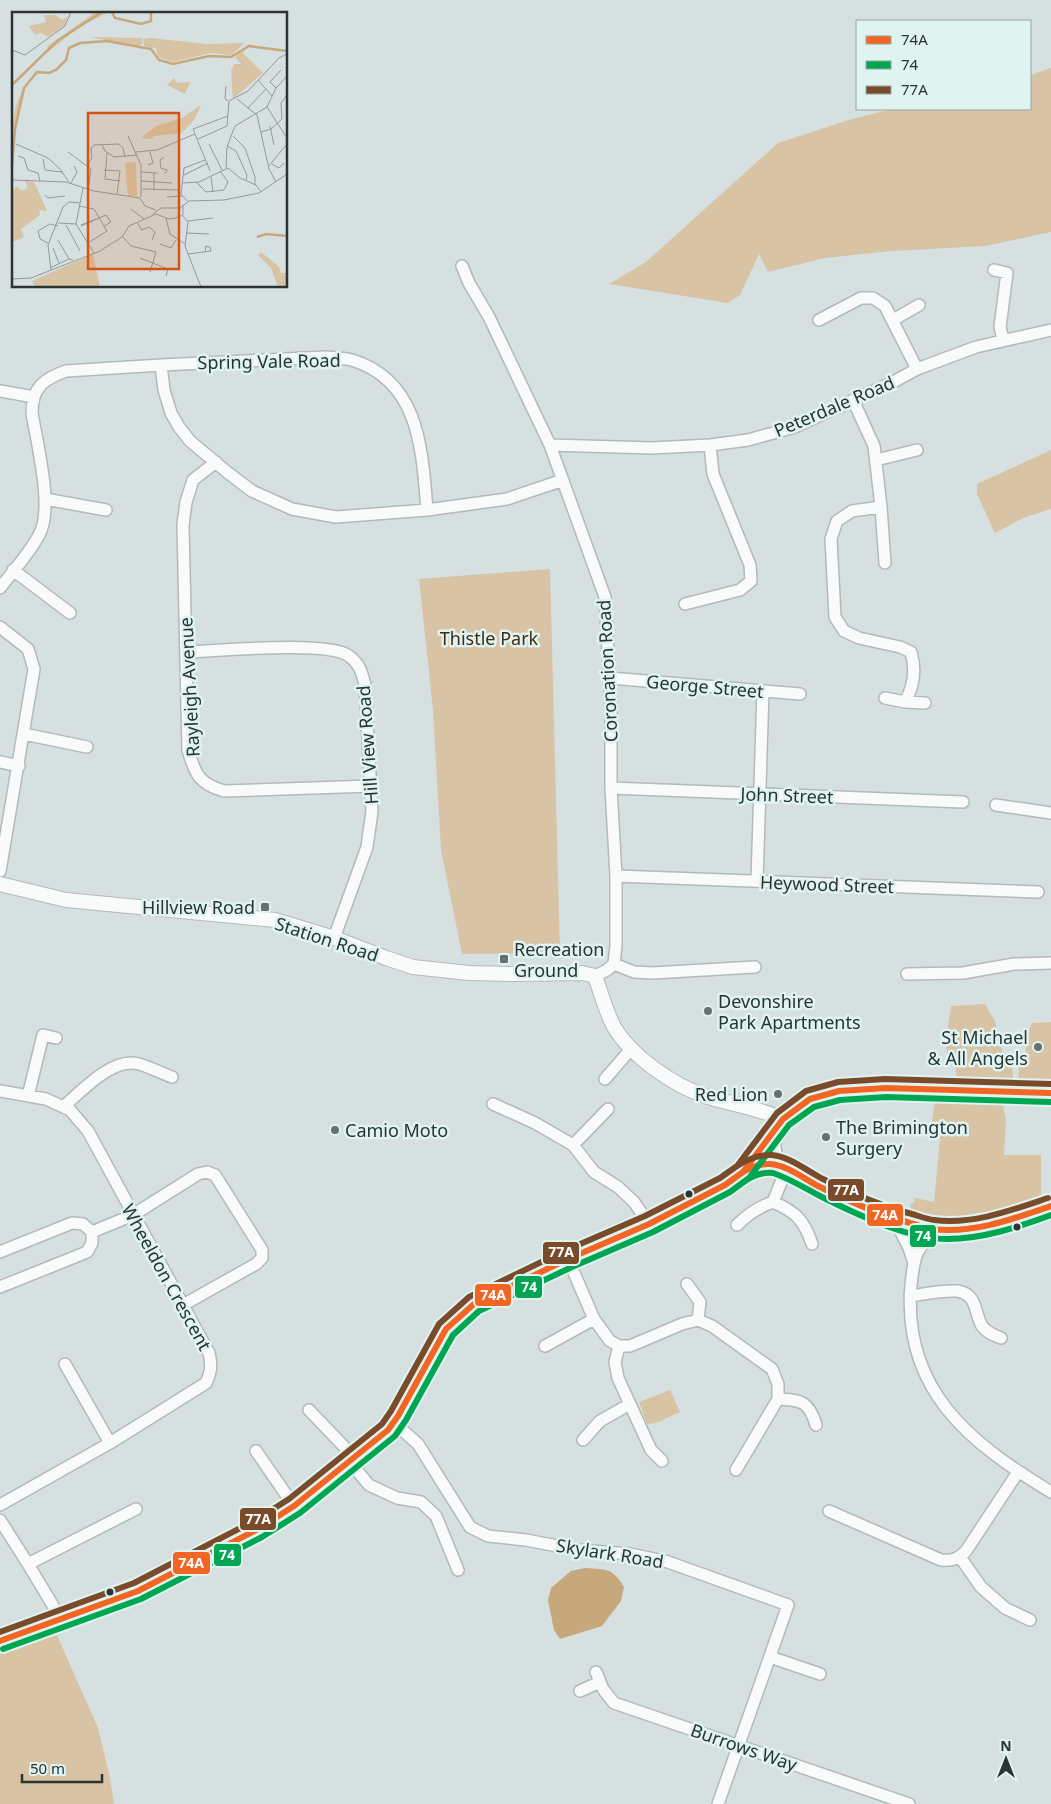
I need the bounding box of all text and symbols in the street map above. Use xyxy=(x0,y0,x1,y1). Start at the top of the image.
inset map xyxy=(12,12,288,288)
legend xyxy=(856,20,1031,110)
text: 74A xyxy=(901,29,928,49)
text: 74 xyxy=(901,54,919,74)
text: 77A xyxy=(901,79,928,99)
street label: Spring Vale Road xyxy=(197,348,341,374)
street label: Peterdale Road xyxy=(770,370,898,442)
street label: Coronation Road xyxy=(591,599,623,743)
street label: Rayleigh Avenue xyxy=(173,616,205,758)
park label: Thistle Park xyxy=(440,626,539,650)
street label: George Street xyxy=(645,669,765,703)
street label: Hill View Road xyxy=(351,685,383,805)
street label: John Street xyxy=(738,781,834,809)
street label: Heywood Street xyxy=(759,870,895,898)
place label: Hillview Road xyxy=(142,895,255,919)
marker: Hillview Road xyxy=(259,901,271,913)
street label: Station Road xyxy=(272,911,382,967)
place label: Recreation Ground xyxy=(514,937,604,982)
marker: Recreation Ground xyxy=(498,953,510,965)
place label: Devonshire Park Apartments xyxy=(718,989,861,1034)
marker: Devonshire Park Apartments xyxy=(702,1005,714,1017)
place label: St Michael & All Angels xyxy=(928,1025,1028,1070)
marker: St Michael & All Angels xyxy=(1032,1041,1044,1053)
place label: Red Lion xyxy=(695,1082,768,1106)
marker: Red Lion xyxy=(772,1088,784,1100)
place label: The Brimington Surgery xyxy=(836,1115,968,1160)
place label: Camio Moto xyxy=(345,1118,448,1142)
marker: Camio Moto xyxy=(329,1124,341,1136)
marker: The Brimington Surgery xyxy=(820,1131,832,1143)
line badge: 77A xyxy=(827,1178,865,1202)
text: 77A xyxy=(833,1180,859,1199)
unlabelled marker xyxy=(684,1189,694,1199)
street label: Wheeldon Crescent xyxy=(117,1199,218,1355)
line badge: 74A xyxy=(866,1203,904,1227)
text: 74A xyxy=(872,1205,898,1224)
unlabelled marker xyxy=(1012,1222,1022,1232)
line badge: 74 xyxy=(909,1224,937,1248)
text: 74 xyxy=(915,1226,931,1245)
line badge: 77A xyxy=(542,1241,580,1265)
text: 77A xyxy=(548,1242,574,1261)
line badge: 74 xyxy=(514,1275,543,1299)
text: 74 xyxy=(521,1277,537,1296)
line badge: 74A xyxy=(474,1283,512,1307)
text: 74A xyxy=(480,1285,506,1304)
line badge: 77A xyxy=(239,1507,277,1531)
text: 77A xyxy=(245,1509,271,1528)
street label: Skylark Road xyxy=(555,1533,665,1573)
line badge: 74 xyxy=(213,1543,242,1567)
text: 74 xyxy=(219,1545,235,1564)
line badge: 74A xyxy=(172,1551,211,1575)
text: 74A xyxy=(178,1553,204,1572)
unlabelled marker xyxy=(105,1587,115,1597)
street label: Burrows Way xyxy=(688,1718,801,1777)
north arrow xyxy=(981,1734,1031,1784)
text: N xyxy=(1000,1736,1012,1755)
scale bar xyxy=(22,1752,102,1784)
text: 50 m xyxy=(30,1758,65,1778)

